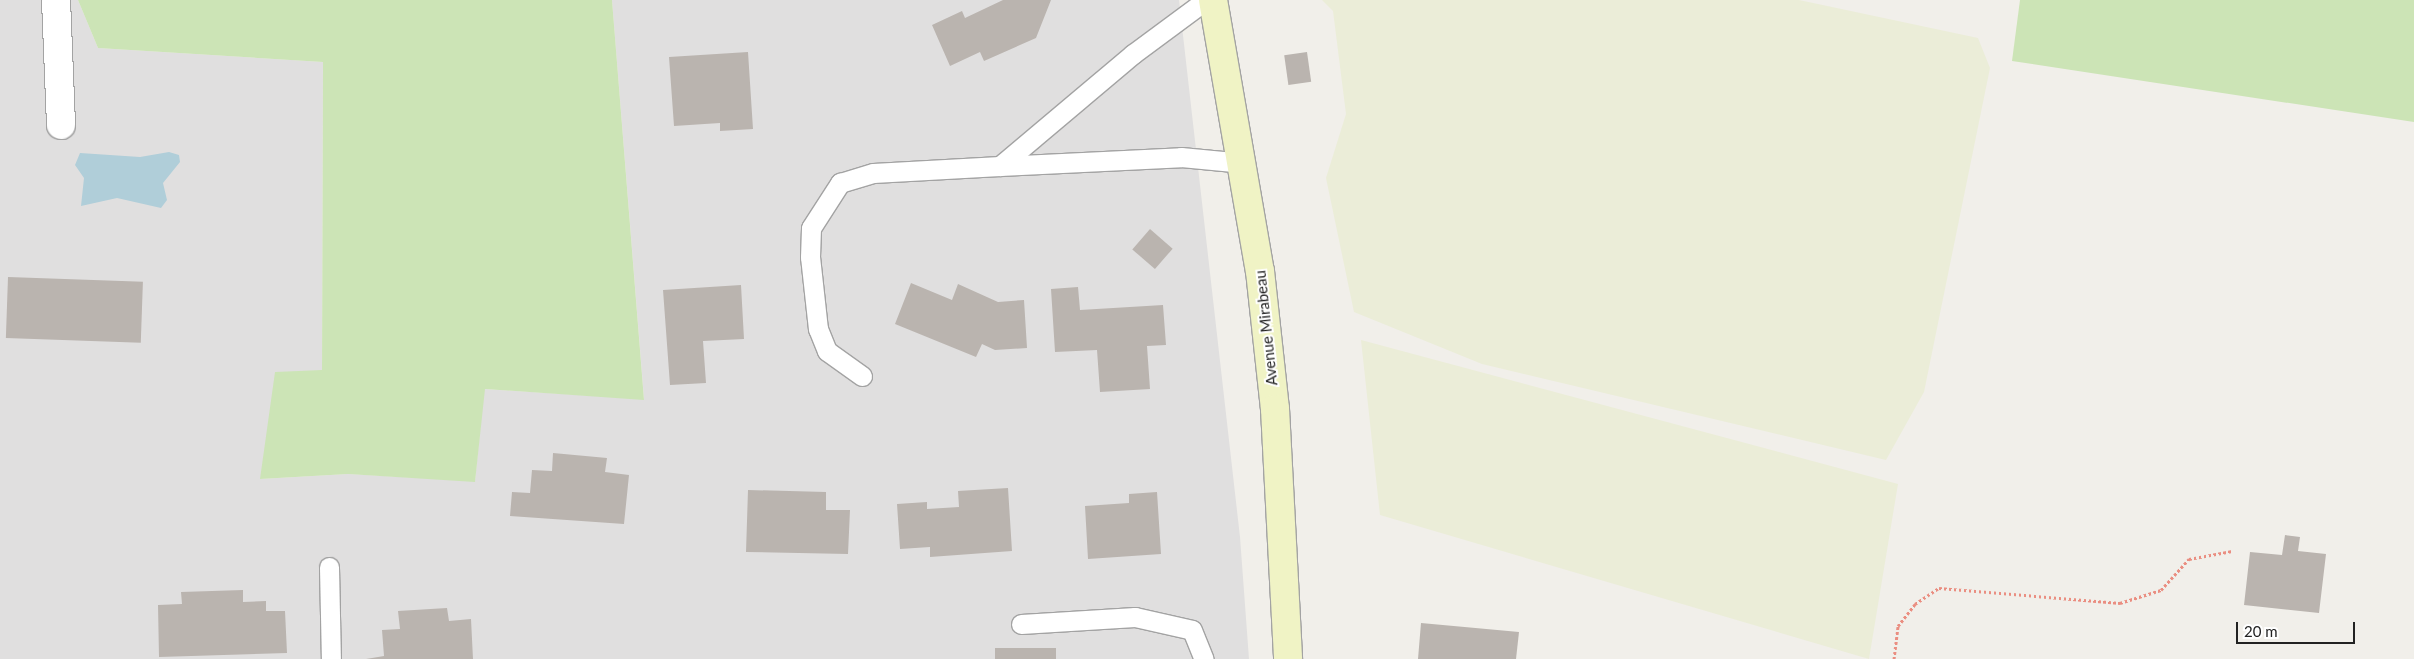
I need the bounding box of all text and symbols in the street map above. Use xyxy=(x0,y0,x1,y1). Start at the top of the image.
street label: Avenue Mirabeau xyxy=(1251,269,1281,387)
scale bar xyxy=(2239,612,2358,644)
text: 20 m xyxy=(2244,622,2278,640)

